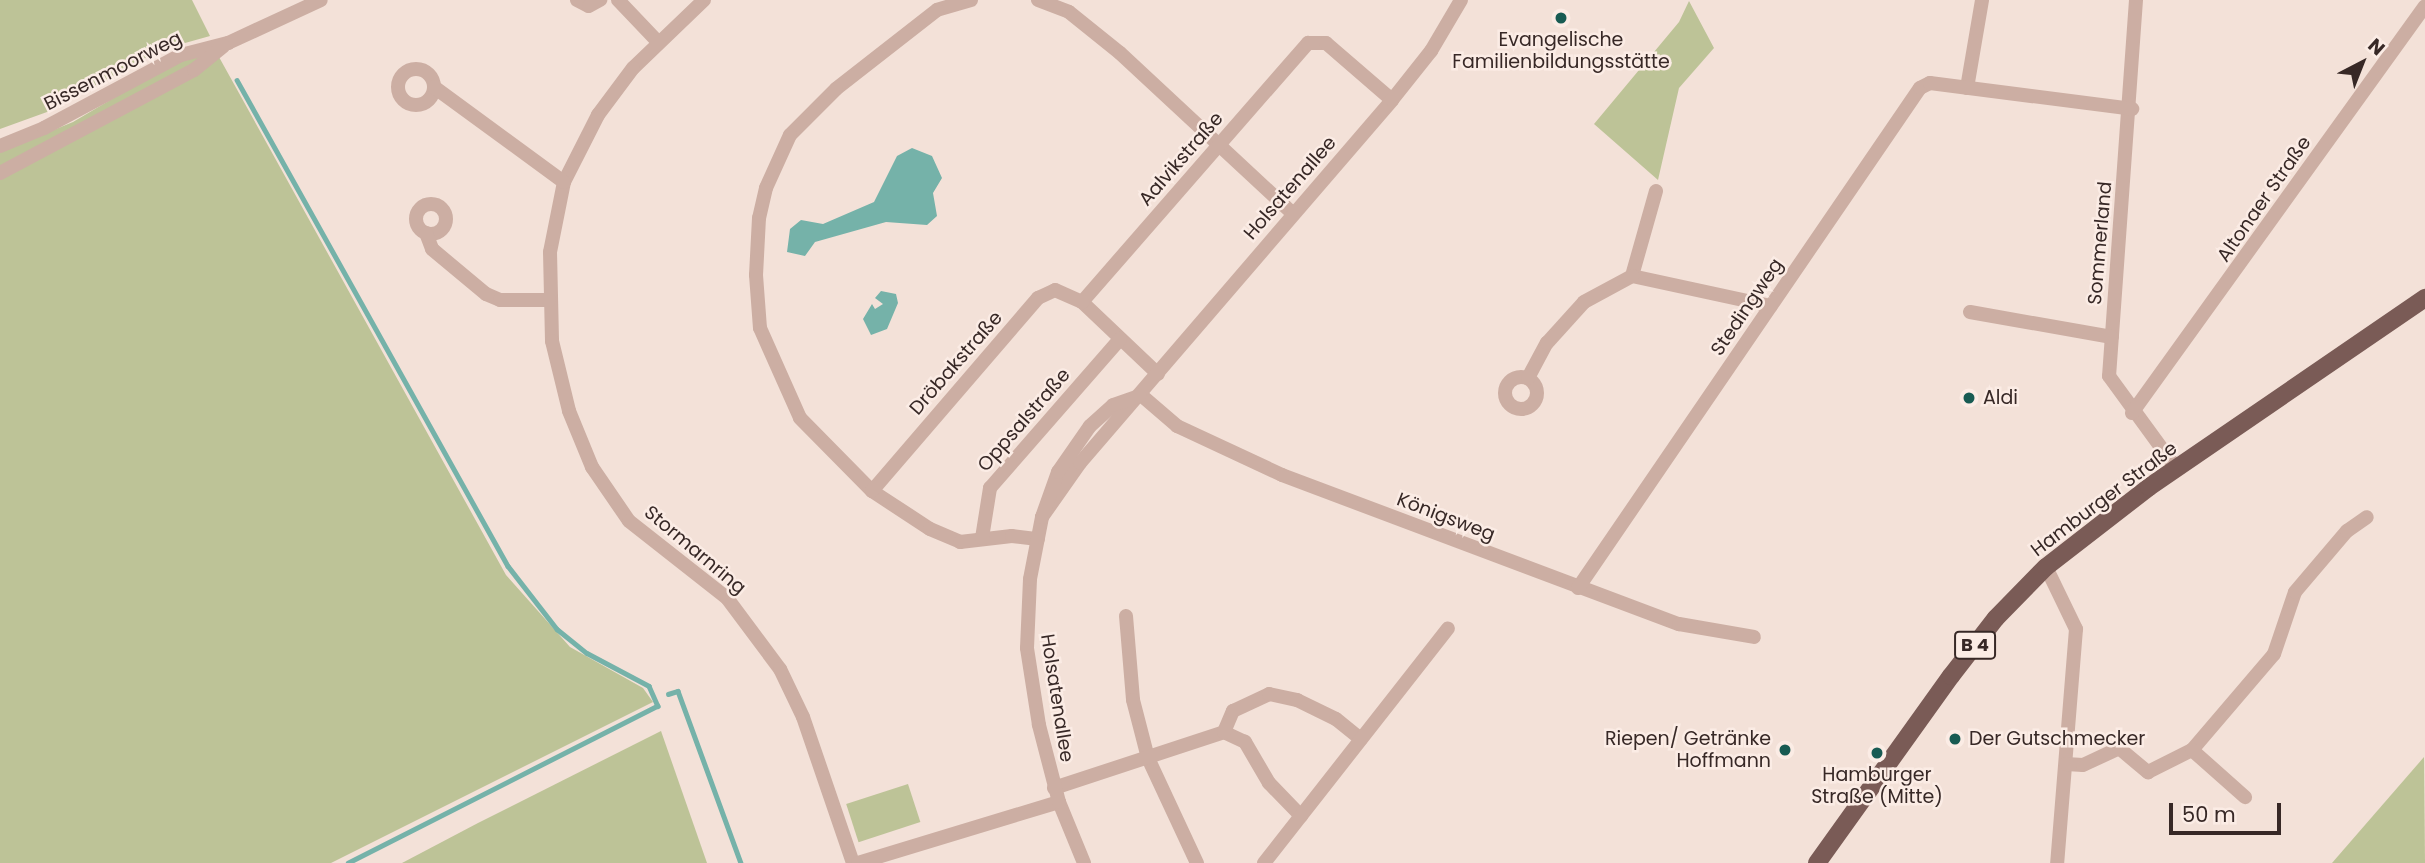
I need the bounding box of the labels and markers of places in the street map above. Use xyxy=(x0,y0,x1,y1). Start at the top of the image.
marker: Evangelische Familienbildungsstätte xyxy=(1553,10,1569,26)
place label: Evangelische Familienbildungsstätte xyxy=(1452,29,1670,73)
place label: Aldi xyxy=(1983,387,2018,409)
marker: Aldi xyxy=(1961,390,1977,406)
place label: Riepen/ Getränke Hoffmann xyxy=(1605,728,1771,772)
place label: Der Gutschmecker xyxy=(1969,728,2145,750)
marker: Der Gutschmecker xyxy=(1947,731,1963,747)
marker: Riepen/ Getränke Hoffmann xyxy=(1777,742,1793,758)
marker: Hamburger Straße (Mitte) xyxy=(1869,745,1885,761)
place label: Hamburger Straße (Mitte) xyxy=(1811,764,1943,808)

